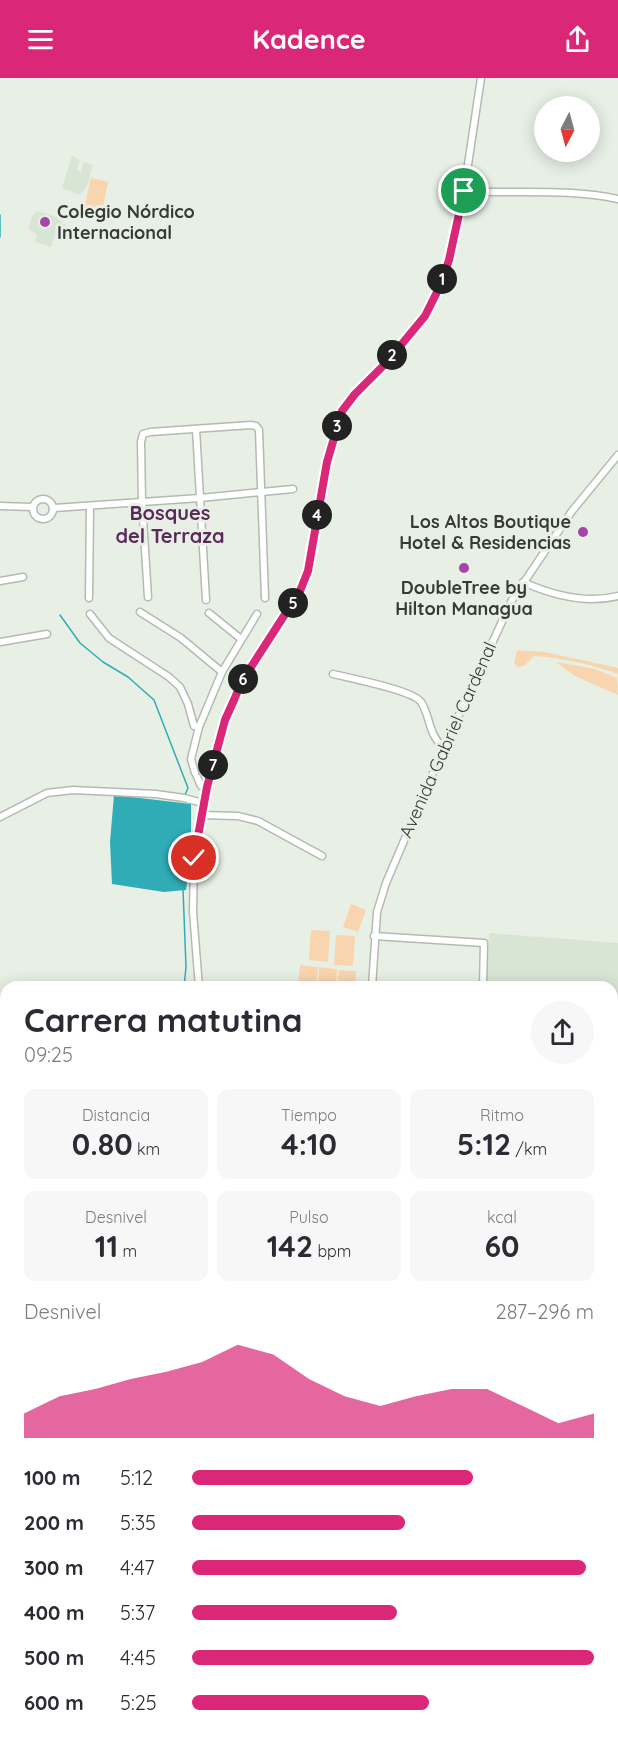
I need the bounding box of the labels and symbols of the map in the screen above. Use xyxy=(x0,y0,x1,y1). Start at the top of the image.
north arrow xyxy=(534,96,600,162)
pin xyxy=(438,165,489,216)
place label: Colegio Nórdico Internacional xyxy=(57,200,195,244)
marker: Colegio Nórdico Internacional xyxy=(38,215,52,229)
pin: 1 xyxy=(427,264,457,294)
pin: 2 xyxy=(377,340,407,370)
pin: 3 xyxy=(322,411,352,441)
district label: Bosques del Terraza xyxy=(115,500,225,548)
pin: 4 xyxy=(302,500,332,530)
place label: Los Altos Boutique Hotel & Residencias xyxy=(399,510,571,554)
marker: Los Altos Boutique Hotel & Residencias xyxy=(576,525,590,539)
marker: DoubleTree by Hilton Managua xyxy=(457,561,471,575)
place label: DoubleTree by Hilton Managua xyxy=(395,576,533,620)
pin: 5 xyxy=(278,588,308,618)
street label: Avenida Gabriel Cardenal xyxy=(394,638,501,841)
pin: 6 xyxy=(228,664,258,694)
pin: 7 xyxy=(198,750,228,780)
pin xyxy=(168,832,219,883)

